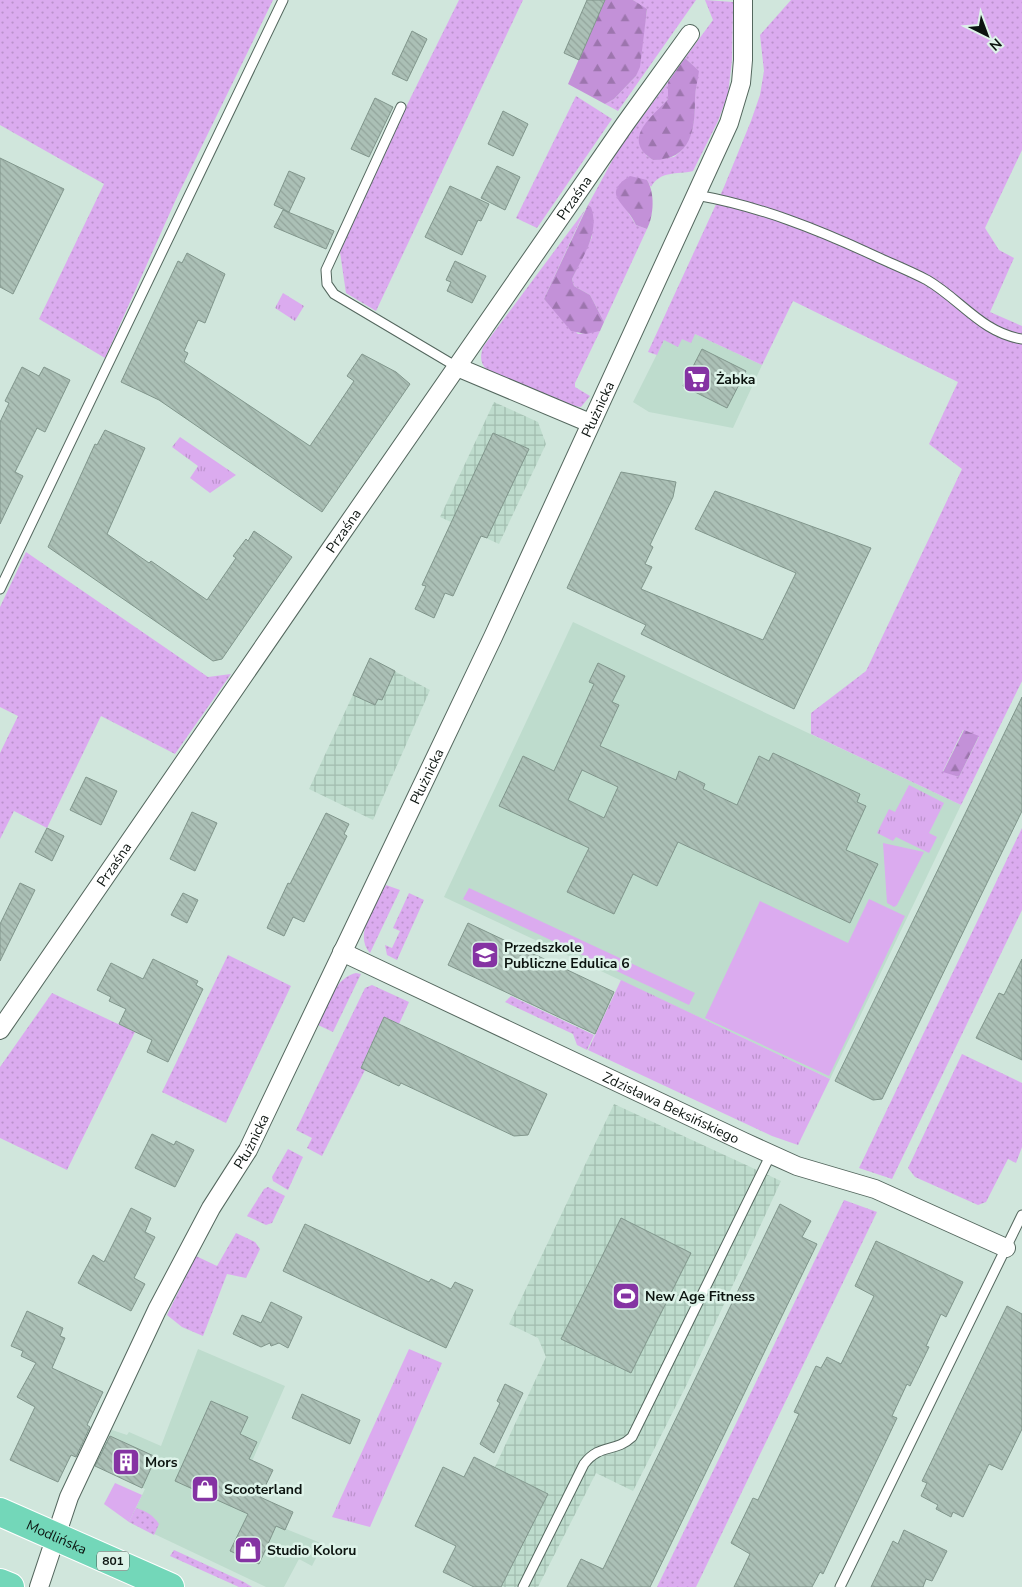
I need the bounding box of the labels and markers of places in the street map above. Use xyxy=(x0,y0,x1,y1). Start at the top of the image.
supermarket icon: Żabka xyxy=(682,364,712,394)
place label: Żabka xyxy=(716,370,755,389)
place label: Przedszkole Publiczne Edulica 6 xyxy=(504,938,630,973)
school or university icon: Przedszkole Publiczne Edulica 6 xyxy=(470,940,500,970)
sports icon: New Age Fitness xyxy=(611,1281,641,1311)
place label: New Age Fitness xyxy=(645,1287,755,1306)
building icon: Mors xyxy=(111,1447,141,1477)
place label: Mors xyxy=(145,1453,178,1472)
shop icon: Scooterland xyxy=(190,1474,220,1504)
place label: Scooterland xyxy=(224,1480,302,1499)
shop icon: Studio Koloru xyxy=(233,1535,263,1565)
place label: Studio Koloru xyxy=(267,1541,356,1560)

